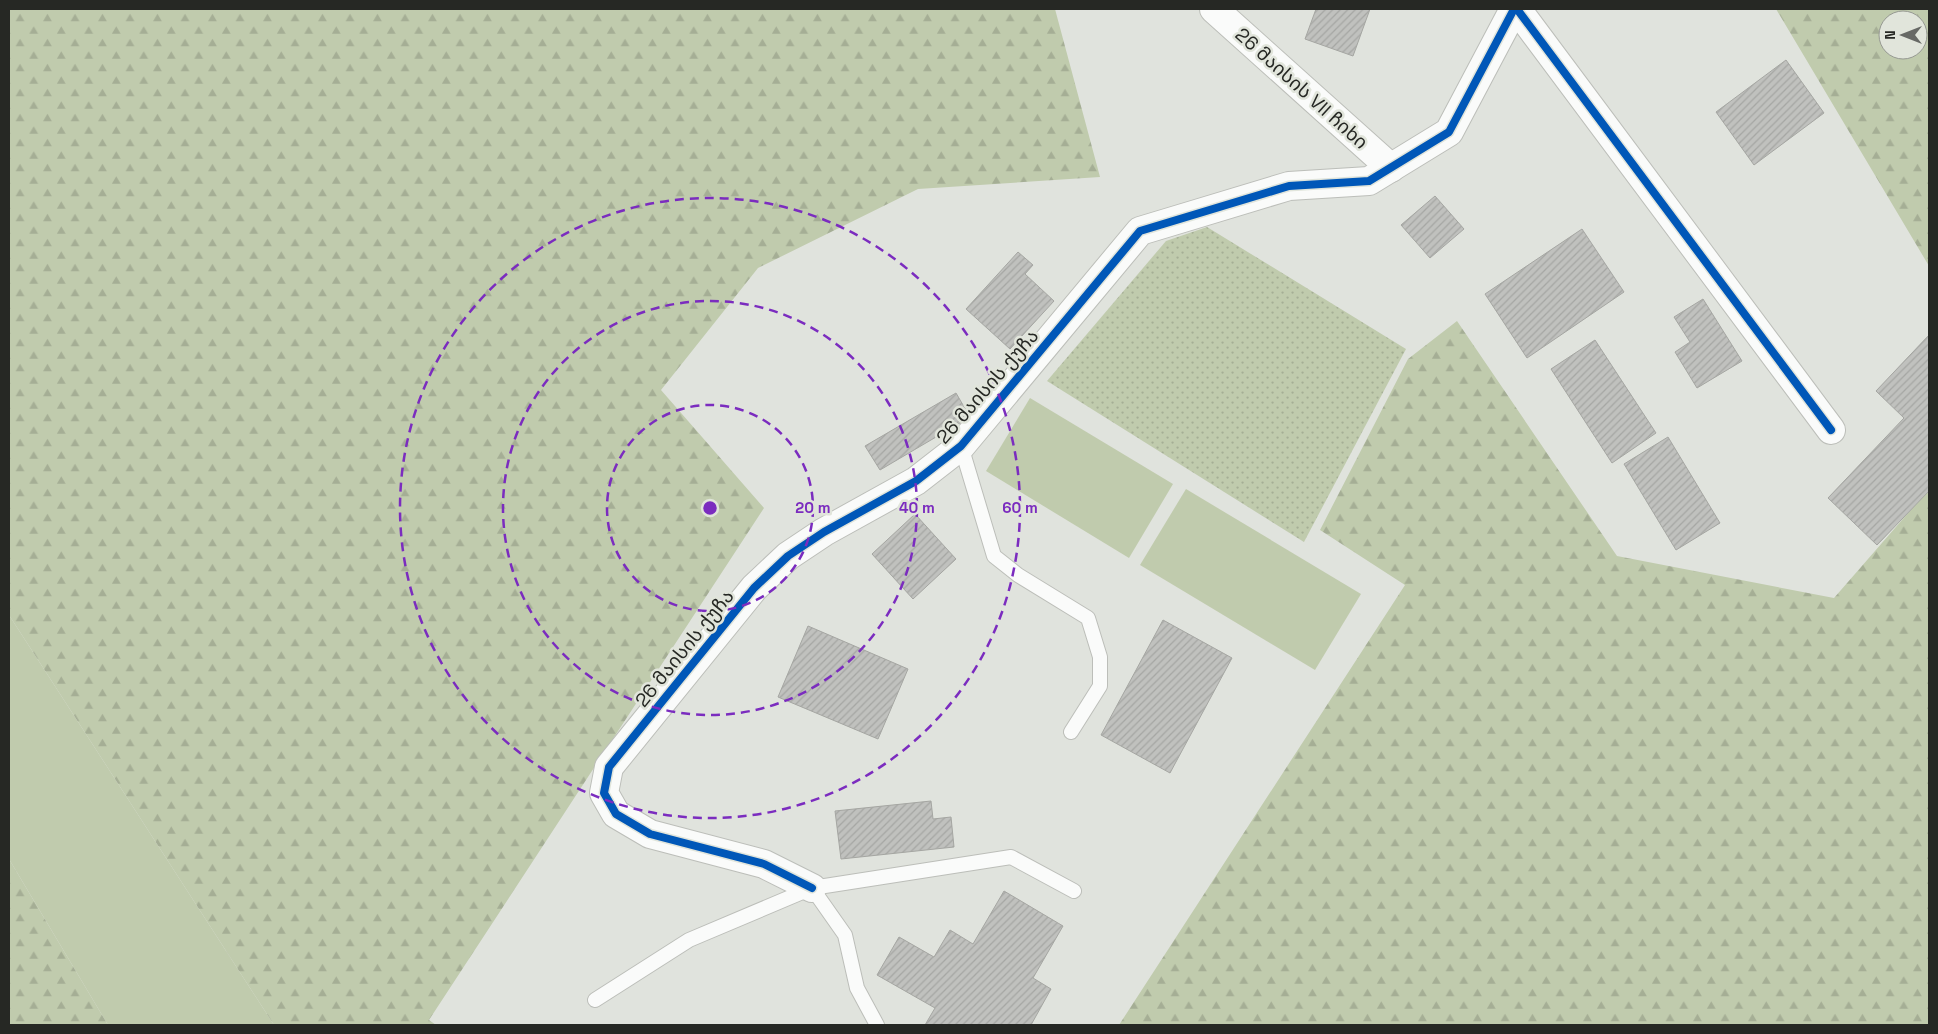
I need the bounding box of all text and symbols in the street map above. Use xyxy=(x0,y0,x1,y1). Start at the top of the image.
north arrow xyxy=(1878,10,1928,60)
street label: 26 მაისის VII ჩიხი xyxy=(1230,22,1373,155)
text: N xyxy=(1881,30,1899,40)
street label: 26 მაისის ქუჩა xyxy=(931,324,1044,449)
text: 20 m xyxy=(795,498,831,517)
text: 40 m xyxy=(899,498,935,517)
text: 60 m xyxy=(1002,498,1038,517)
centre of rings xyxy=(701,499,719,517)
street label: 26 მაისის ქუჩა xyxy=(629,585,739,712)

